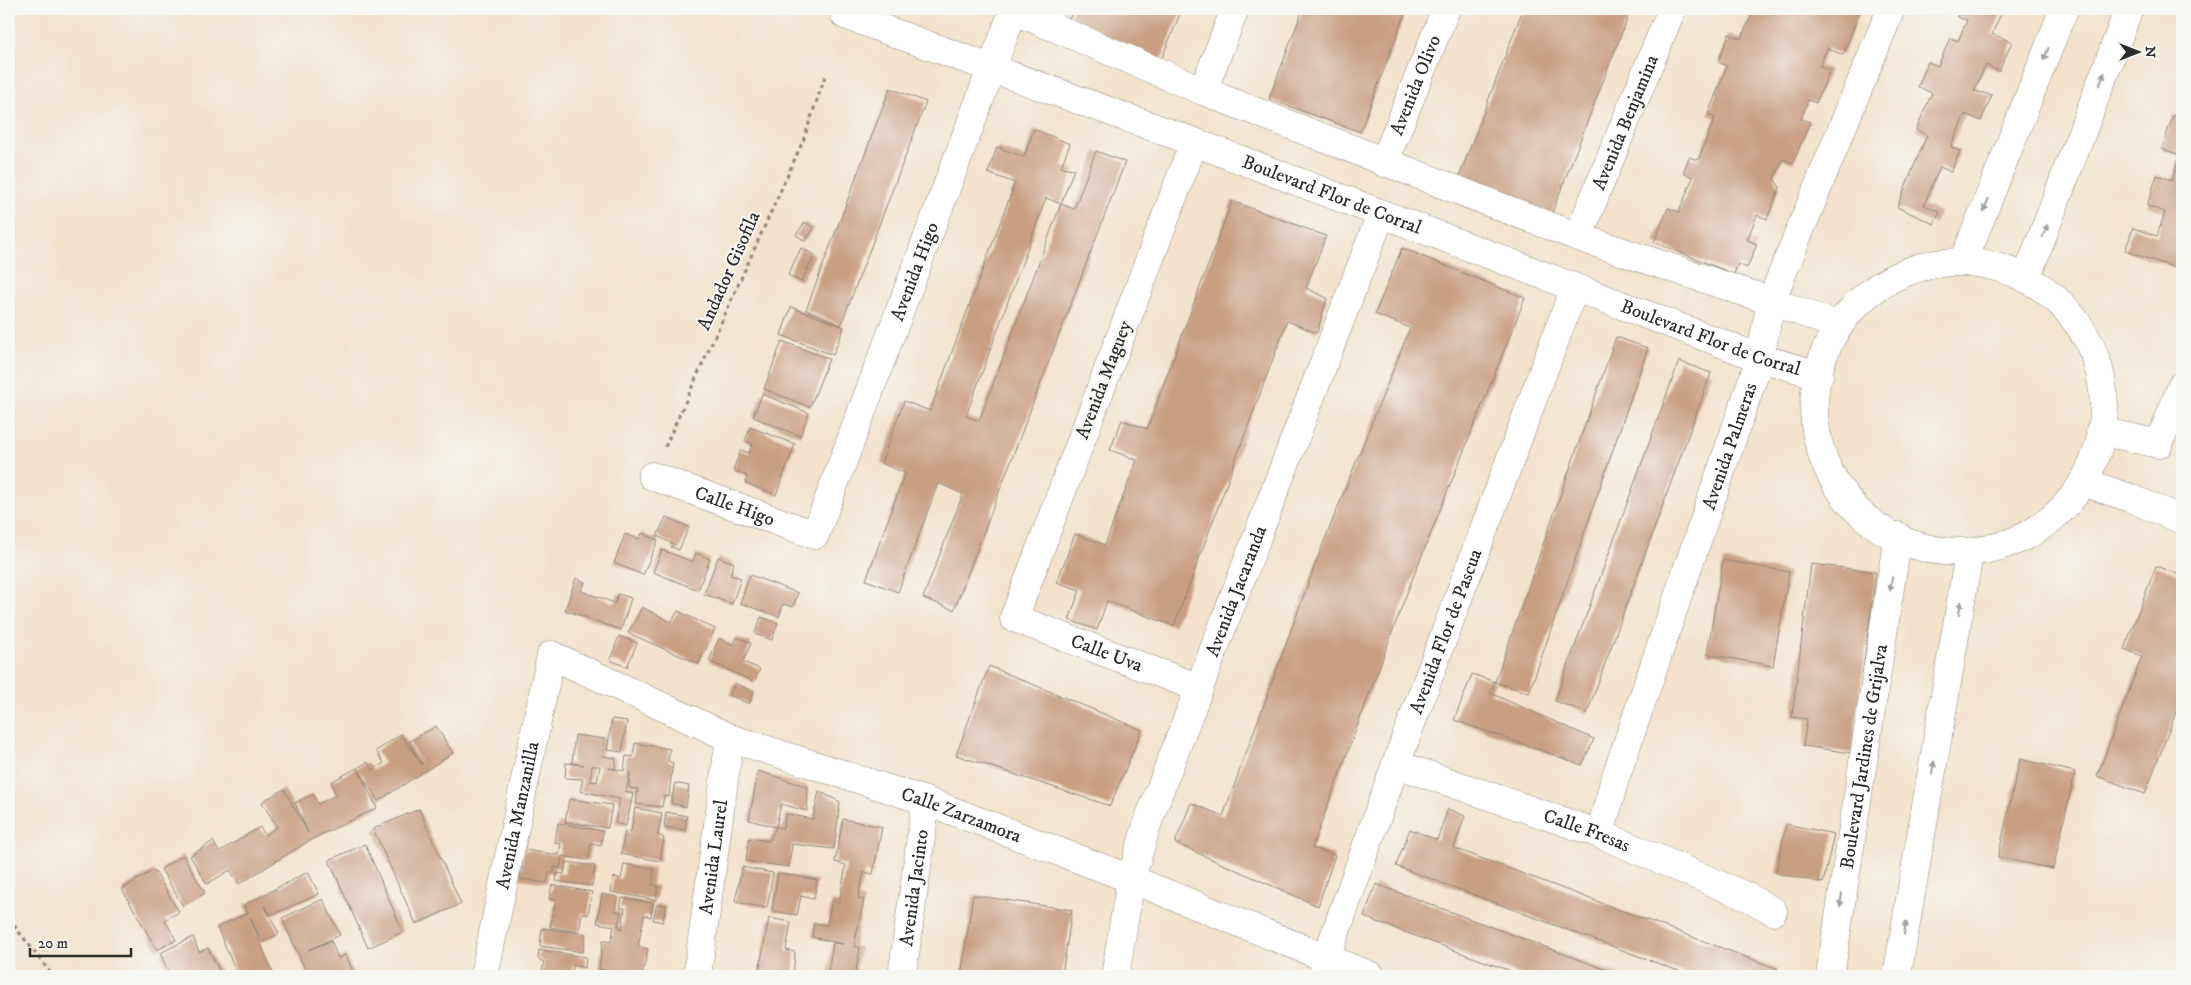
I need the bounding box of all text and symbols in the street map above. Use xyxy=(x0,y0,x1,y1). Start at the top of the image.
north arrow xyxy=(2114,28,2164,78)
street label: Avenida Olivo xyxy=(1385,32,1446,138)
text: N xyxy=(2141,46,2159,58)
one-way arrow xyxy=(2042,47,2050,62)
street label: Avenida Benjamina xyxy=(1587,51,1663,193)
one-way arrow xyxy=(2098,71,2106,86)
street label: Boulevard Flor de Corral xyxy=(1239,150,1425,239)
one-way arrow xyxy=(1982,198,1990,213)
street label: Andador Gisofila xyxy=(693,208,765,334)
street label: Avenida Higo xyxy=(886,219,944,324)
one-way arrow xyxy=(2041,223,2049,238)
street label: Boulevard Flor de Corral xyxy=(1617,294,1804,381)
street label: Avenida Maguey xyxy=(1071,317,1138,443)
street label: Avenida Palmeras xyxy=(1697,380,1762,513)
street label: Calle Higo xyxy=(692,481,778,531)
street label: Avenida Jacaranda xyxy=(1201,522,1272,660)
street label: Avenida Flor de Pascua xyxy=(1404,546,1487,717)
one-way arrow xyxy=(1887,577,1895,593)
one-way arrow xyxy=(1956,599,1964,615)
street label: Calle Uva xyxy=(1068,629,1146,677)
street label: Boulevard Jardines de Grijalva xyxy=(1835,643,1893,871)
street label: Avenida Manzanilla xyxy=(491,739,544,891)
one-way arrow xyxy=(1929,760,1937,776)
street label: Calle Zarzamora xyxy=(898,782,1025,848)
street label: Avenida Laurel xyxy=(694,798,733,916)
street label: Calle Fresas xyxy=(1541,804,1634,857)
street label: Avenida Jacinto xyxy=(895,828,933,948)
one-way arrow xyxy=(1837,893,1845,909)
one-way arrow xyxy=(1902,920,1910,936)
scale bar xyxy=(30,925,131,957)
text: 20 m xyxy=(38,934,68,953)

